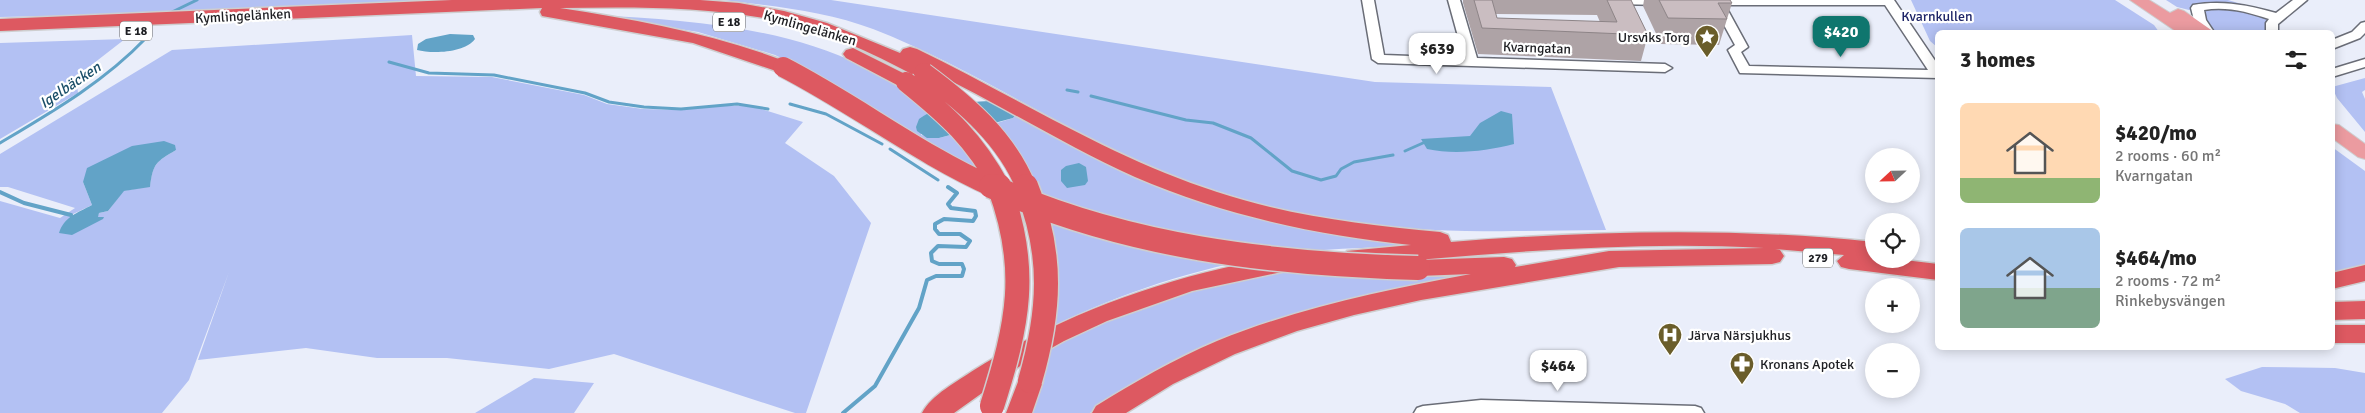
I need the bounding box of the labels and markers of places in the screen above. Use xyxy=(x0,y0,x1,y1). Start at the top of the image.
pin: $420 xyxy=(1811,15,1871,58)
place icon: Ursviks Torg xyxy=(1694,24,1720,58)
place label: Ursviks Torg xyxy=(1618,29,1690,46)
pin: $639 xyxy=(1407,32,1467,75)
hospital icon: Järva Närsjukhus xyxy=(1657,322,1683,356)
place label: Järva Närsjukhus xyxy=(1688,327,1791,344)
pin: $464 xyxy=(1528,350,1588,392)
pharmacy icon: Kronans Apotek xyxy=(1729,351,1755,385)
place label: Kronans Apotek xyxy=(1760,356,1854,373)

